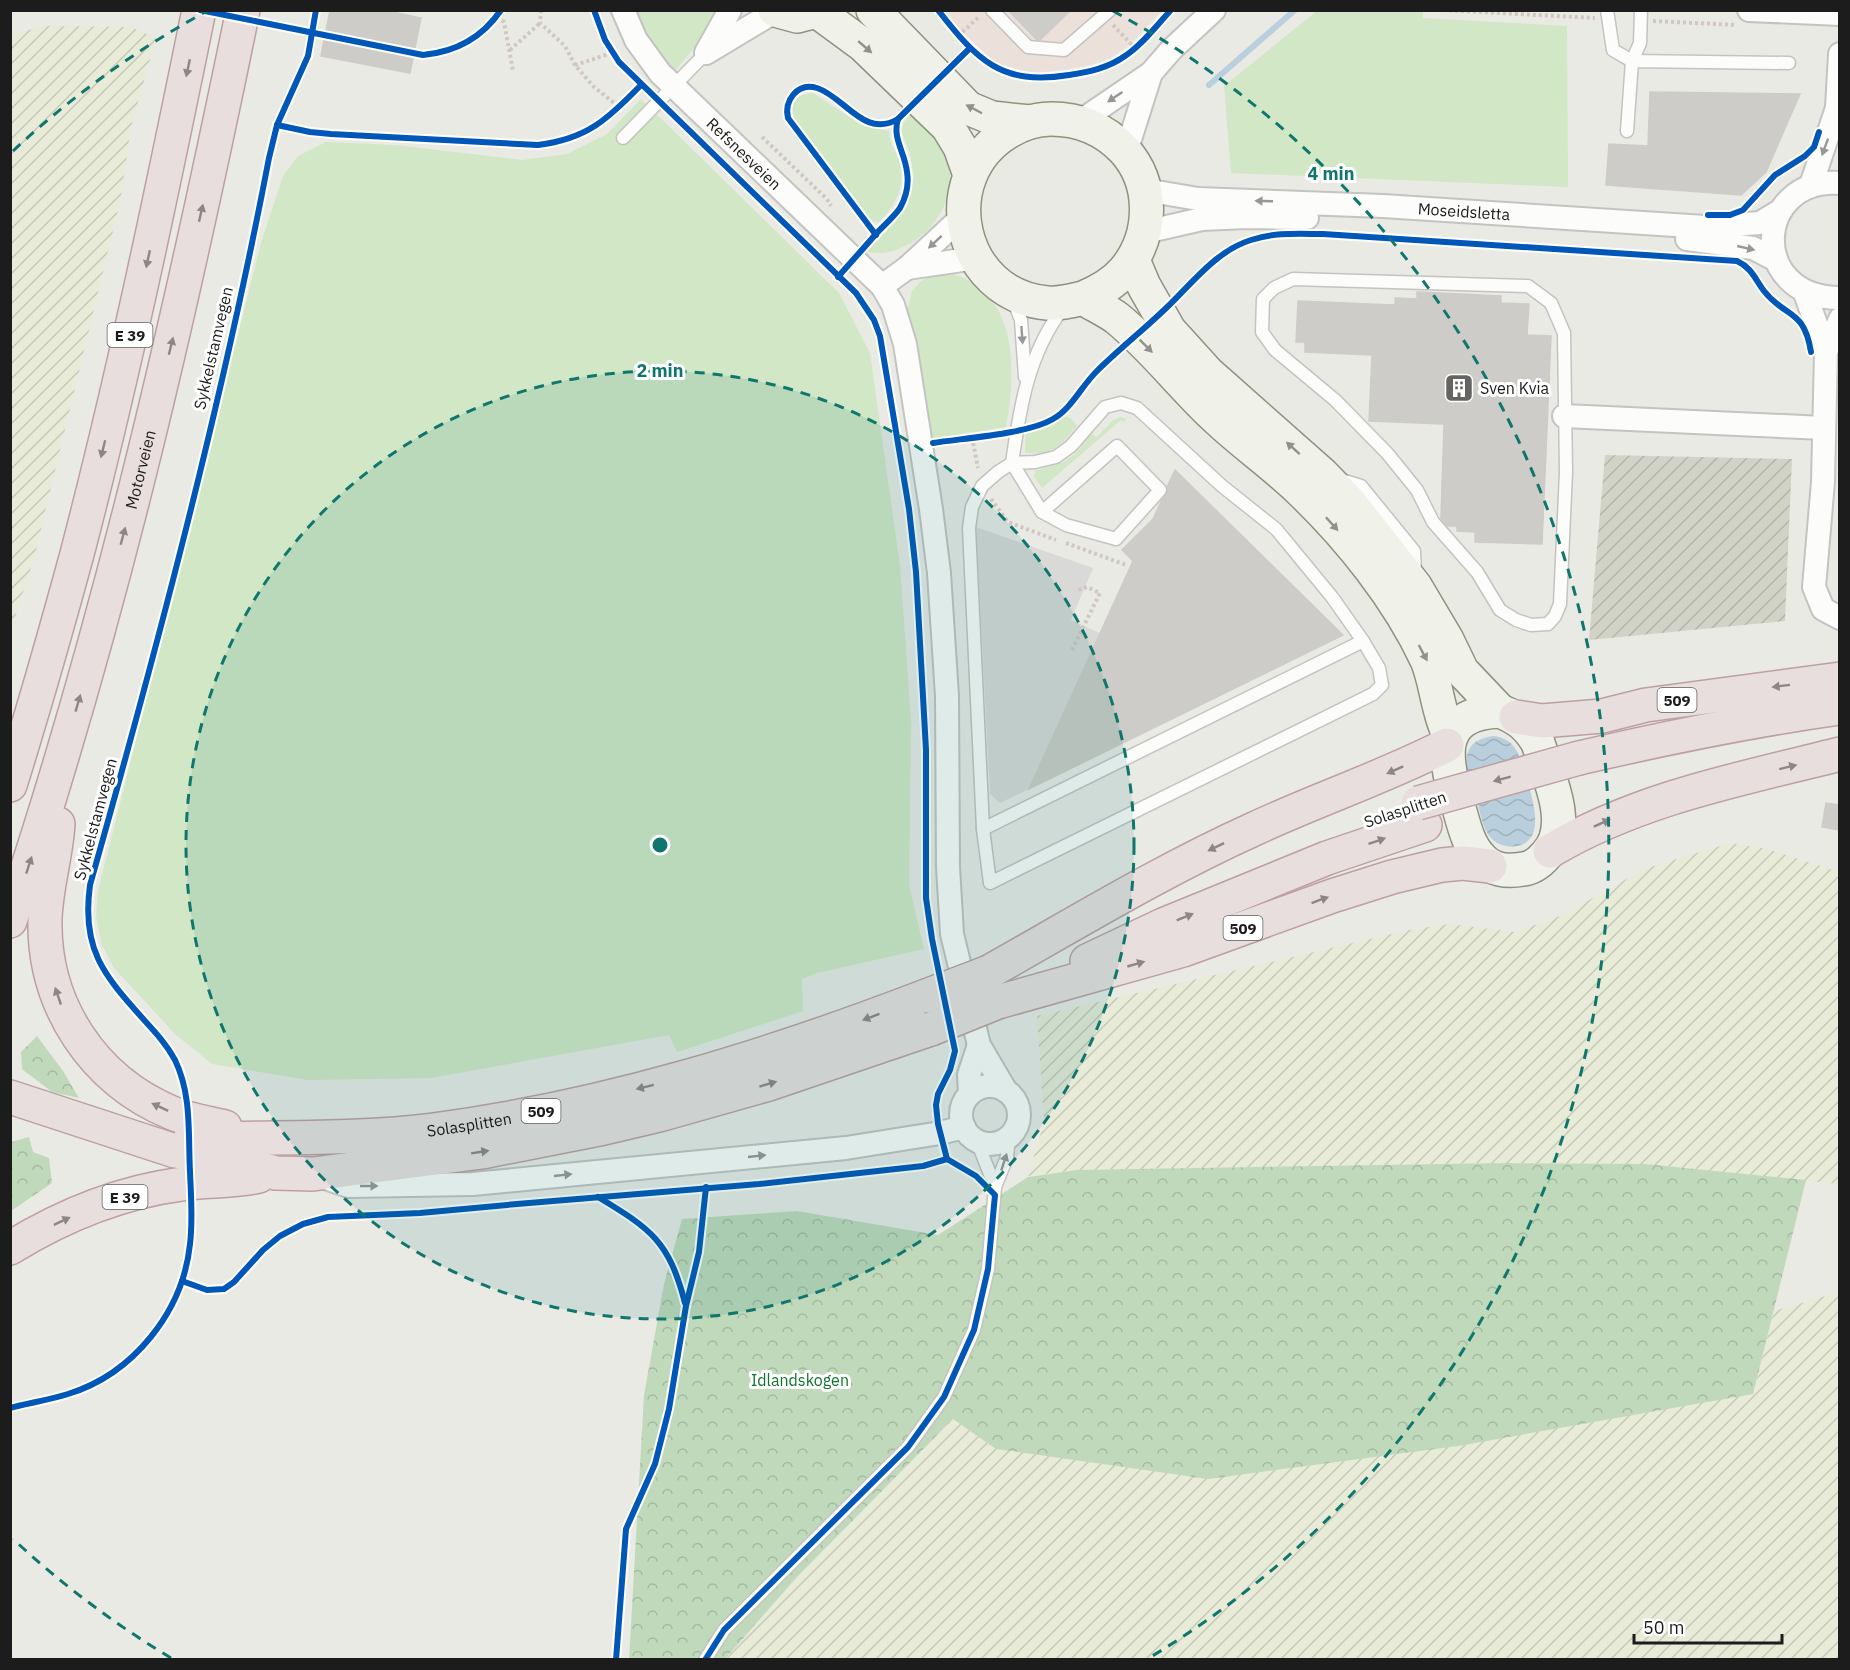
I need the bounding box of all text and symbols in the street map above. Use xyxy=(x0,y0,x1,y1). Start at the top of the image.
one-way arrow xyxy=(857,40,872,53)
one-way arrow xyxy=(183,59,192,78)
one-way arrow xyxy=(1107,92,1123,103)
one-way arrow xyxy=(965,104,982,114)
street label: Refsnesveien xyxy=(703,113,786,194)
one-way arrow xyxy=(1820,138,1829,156)
text: 4 min xyxy=(1307,162,1355,185)
one-way arrow xyxy=(1255,197,1274,206)
street label: Moseidsletta xyxy=(1417,198,1511,224)
one-way arrow xyxy=(197,203,206,222)
one-way arrow xyxy=(928,235,943,248)
one-way arrow xyxy=(1737,244,1756,253)
one-way arrow xyxy=(142,249,152,268)
street label: Sykkelstamvegen xyxy=(189,285,237,411)
road number: E 39 xyxy=(108,323,152,347)
one-way arrow xyxy=(1017,326,1027,345)
one-way arrow xyxy=(166,337,176,356)
one-way arrow xyxy=(1139,338,1153,352)
text: 2 min xyxy=(636,359,684,382)
building icon: Sven Kvia xyxy=(1443,372,1475,404)
place label: Sven Kvia xyxy=(1480,378,1550,398)
street label: Motorveien xyxy=(121,428,160,511)
one-way arrow xyxy=(98,439,108,458)
one-way arrow xyxy=(1286,441,1301,455)
one-way arrow xyxy=(1325,516,1338,531)
one-way arrow xyxy=(119,526,129,545)
one-way arrow xyxy=(1418,644,1427,661)
one-way arrow xyxy=(1772,681,1791,691)
road number: 509 xyxy=(1658,688,1696,712)
one-way arrow xyxy=(74,694,83,712)
street label: Sykkelstamvegen xyxy=(69,756,121,882)
one-way arrow xyxy=(1779,761,1798,771)
one-way arrow xyxy=(1386,766,1403,775)
one-way arrow xyxy=(1493,775,1511,784)
street label: Solasplitten xyxy=(1361,786,1449,832)
one-way arrow xyxy=(1594,819,1611,828)
centre of rings xyxy=(650,835,670,855)
one-way arrow xyxy=(1368,836,1386,846)
one-way arrow xyxy=(1207,843,1224,852)
one-way arrow xyxy=(25,856,34,874)
one-way arrow xyxy=(1311,895,1329,904)
one-way arrow xyxy=(1177,912,1195,922)
road number: 509 xyxy=(1224,916,1262,940)
one-way arrow xyxy=(1127,959,1145,968)
one-way arrow xyxy=(53,987,63,1005)
one-way arrow xyxy=(862,1013,880,1022)
one-way arrow xyxy=(759,1079,777,1088)
one-way arrow xyxy=(636,1083,654,1093)
road number: 509 xyxy=(522,1099,560,1123)
one-way arrow xyxy=(152,1103,169,1112)
street label: Solasplitten xyxy=(426,1108,513,1141)
one-way arrow xyxy=(470,1148,489,1157)
one-way arrow xyxy=(748,1151,767,1161)
one-way arrow xyxy=(1000,1153,1009,1171)
one-way arrow xyxy=(554,1170,573,1180)
one-way arrow xyxy=(359,1181,378,1191)
road number: E 39 xyxy=(102,1185,148,1209)
one-way arrow xyxy=(54,1216,71,1225)
park label: Idlandskogen xyxy=(751,1370,849,1390)
scale bar xyxy=(1634,1607,1782,1645)
text: 50 m xyxy=(1643,1616,1685,1639)

